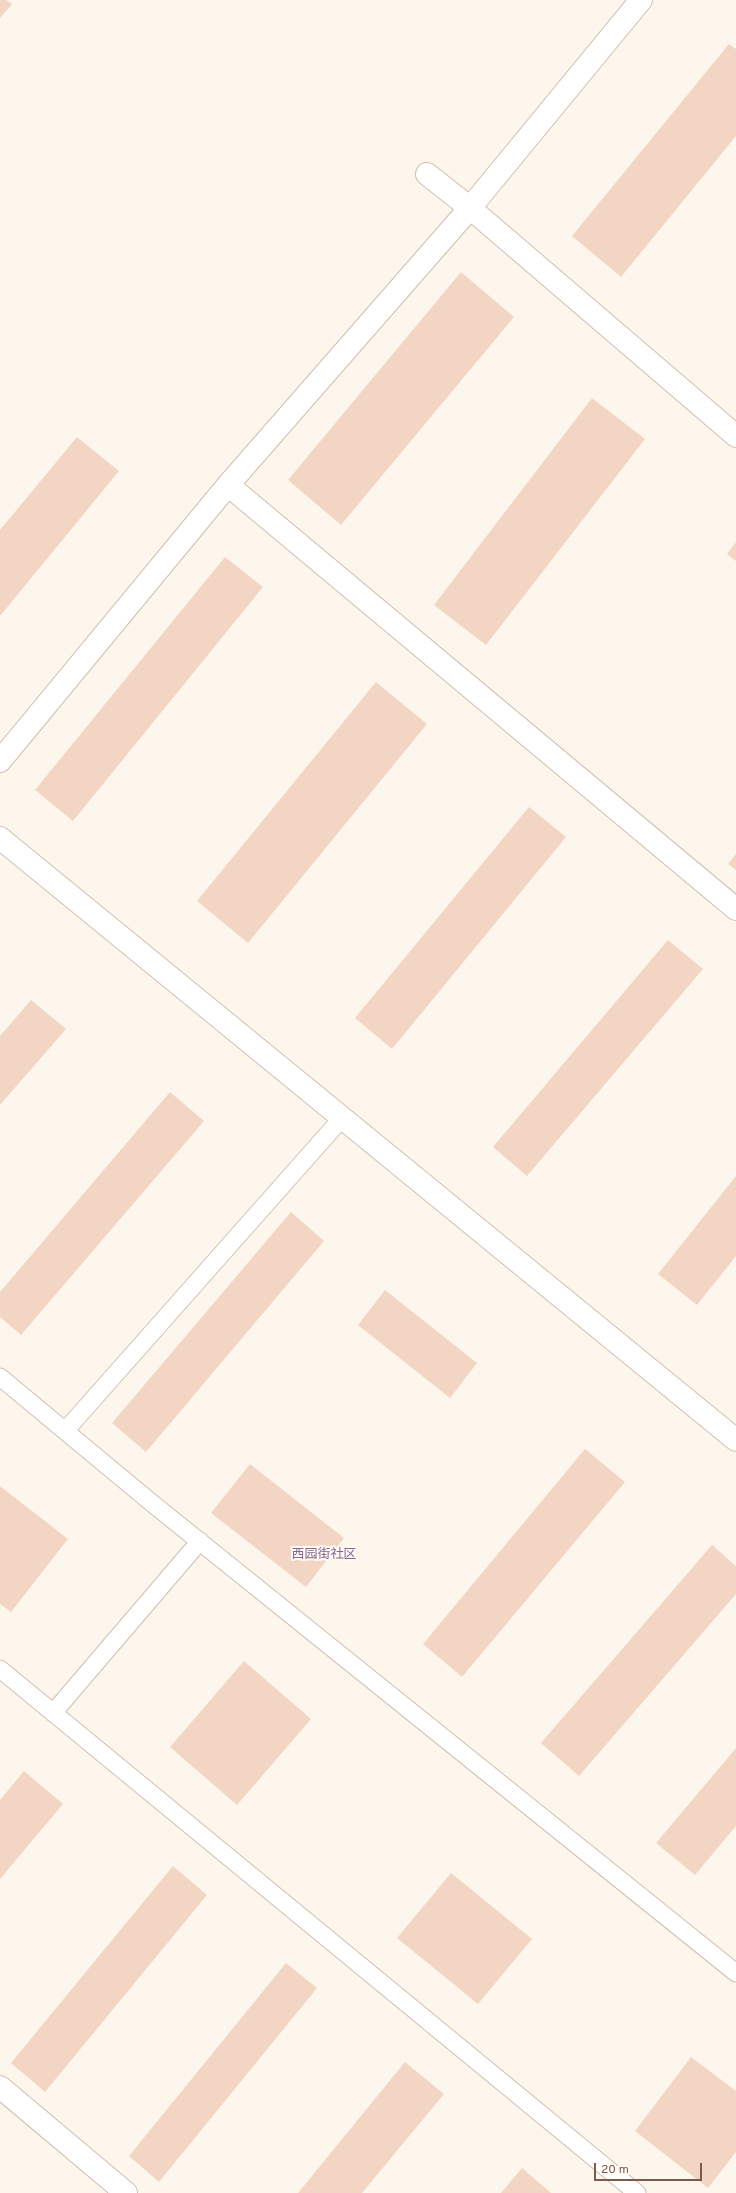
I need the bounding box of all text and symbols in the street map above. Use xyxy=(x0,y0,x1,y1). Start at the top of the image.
district label: 西园街社区 xyxy=(292,1547,356,1563)
scale bar xyxy=(596,2155,704,2181)
text: 20 m xyxy=(601,2162,629,2178)

